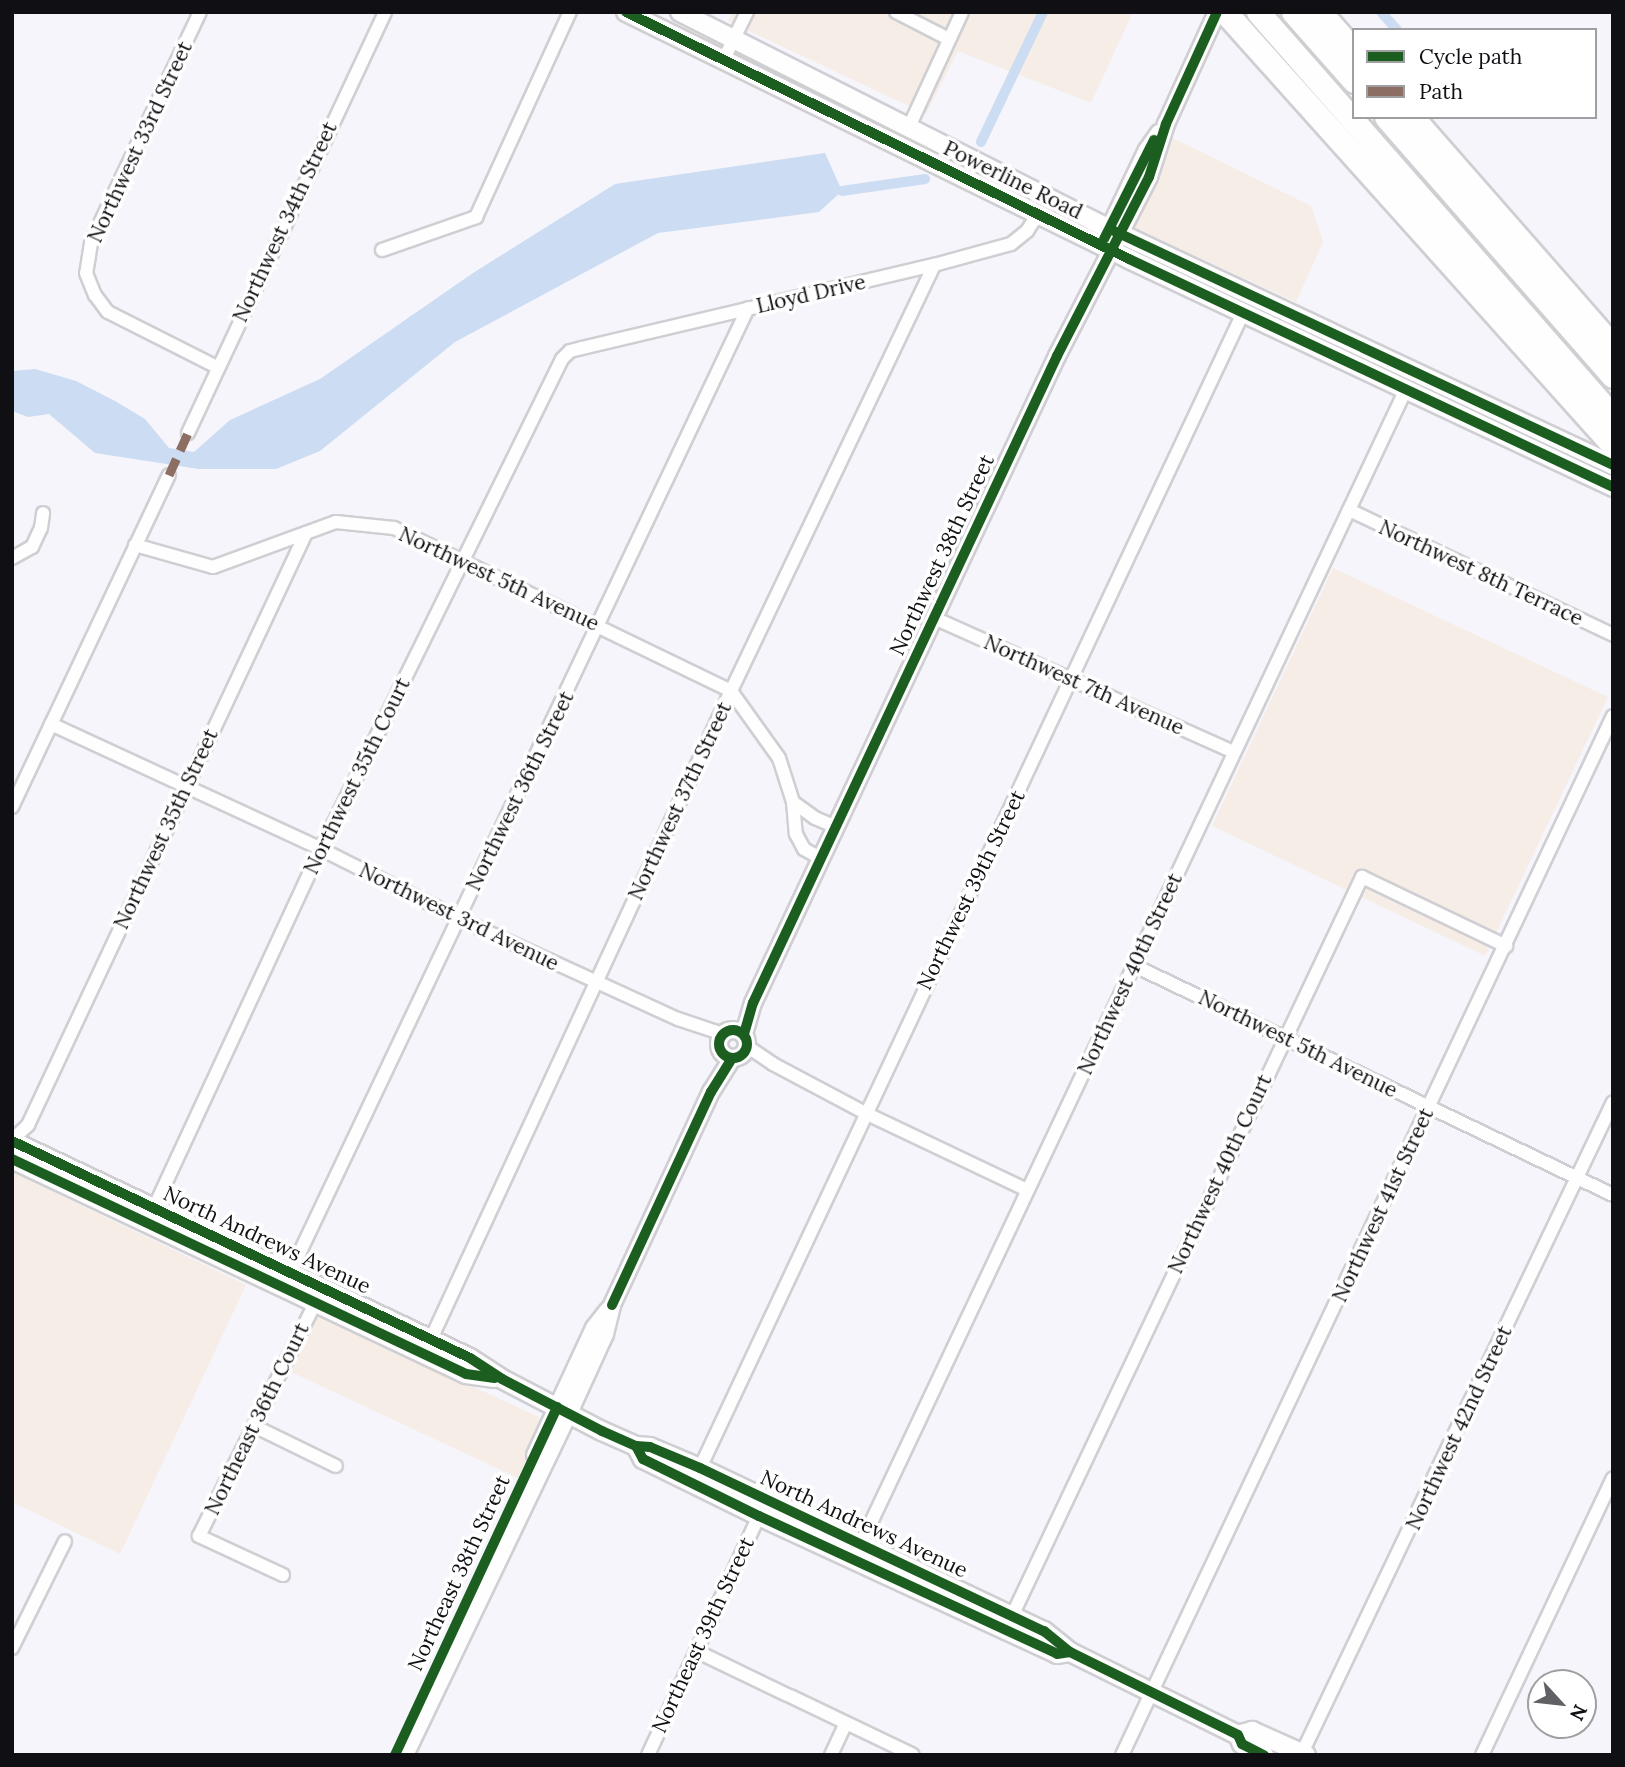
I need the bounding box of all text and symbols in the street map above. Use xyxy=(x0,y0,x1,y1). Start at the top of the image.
legend xyxy=(1352,28,1597,119)
street label: Northwest 33rd Street xyxy=(82,37,198,247)
text: Cycle path xyxy=(1419,43,1522,70)
text: Path xyxy=(1419,78,1463,105)
street label: Northwest 34th Street xyxy=(227,118,343,326)
street label: Powerline Road xyxy=(939,135,1087,225)
street label: Lloyd Drive xyxy=(754,269,868,319)
street label: Northwest 38th Street xyxy=(884,451,1000,659)
street label: Northwest 8th Terrace xyxy=(1375,515,1587,631)
street label: Northwest 5th Avenue xyxy=(395,521,603,637)
street label: Northwest 7th Avenue xyxy=(980,629,1188,741)
street label: Northwest 35th Court xyxy=(298,674,416,878)
street label: Northwest 36th Street xyxy=(461,687,579,895)
street label: Northwest 37th Street xyxy=(623,698,737,904)
street label: Northwest 35th Street xyxy=(108,725,224,933)
street label: Northwest 39th Street xyxy=(912,786,1030,994)
street label: Northwest 3rd Avenue xyxy=(355,858,563,976)
street label: Northwest 40th Street xyxy=(1072,869,1188,1079)
street label: Northwest 5th Avenue xyxy=(1194,985,1402,1103)
street label: Northwest 40th Court xyxy=(1163,1070,1277,1278)
street label: Northwest 41st Street xyxy=(1327,1104,1439,1306)
street label: North Andrews Avenue xyxy=(159,1181,375,1299)
street label: Northeast 36th Court xyxy=(200,1319,314,1519)
street label: Northwest 42nd Street xyxy=(1401,1322,1517,1534)
street label: North Andrews Avenue xyxy=(756,1465,972,1583)
street label: Northeast 38th Street xyxy=(403,1471,515,1675)
street label: Northeast 39th Street xyxy=(647,1533,759,1737)
north arrow xyxy=(1527,1669,1597,1739)
text: N xyxy=(1565,1701,1593,1725)

